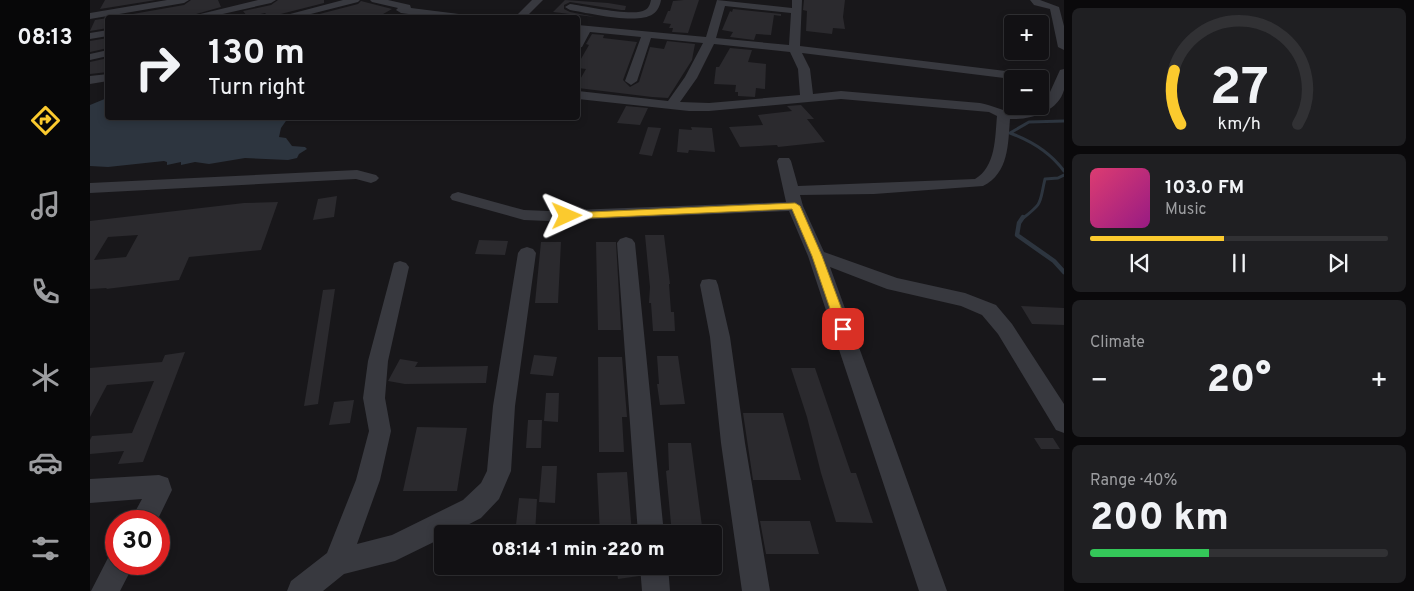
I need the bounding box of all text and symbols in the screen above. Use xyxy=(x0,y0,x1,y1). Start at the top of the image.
map controls xyxy=(1004,15,1049,115)
button: + xyxy=(1004,15,1049,60)
text: 08:13 xyxy=(17,25,73,52)
text: 130 m xyxy=(208,32,305,76)
icon: right xyxy=(125,35,190,100)
text: 27 xyxy=(1209,57,1269,123)
button: − xyxy=(1004,70,1049,115)
text: Turn right xyxy=(208,75,305,102)
icon: directions xyxy=(28,103,63,138)
text: km/h xyxy=(1217,113,1261,136)
text: 103.0 FM xyxy=(1165,176,1244,200)
icon: music xyxy=(28,188,63,223)
position arrow xyxy=(540,189,592,241)
text: Music xyxy=(1165,200,1206,220)
icon: previous xyxy=(1126,249,1154,277)
icon: pause xyxy=(1225,249,1253,277)
icon: next xyxy=(1324,249,1352,277)
icon: phone xyxy=(28,274,63,309)
pin xyxy=(822,308,864,350)
icon: arrive xyxy=(829,315,857,343)
text: Climate xyxy=(1090,333,1145,353)
text: 20° xyxy=(1207,357,1271,406)
icon: climate xyxy=(28,360,63,395)
text: − xyxy=(1090,364,1108,400)
text: + xyxy=(1370,364,1388,400)
icon: car xyxy=(28,445,63,480)
text: Range · 40% xyxy=(1090,471,1178,491)
text: 200 km xyxy=(1090,495,1229,544)
speed limit sign: 30 xyxy=(105,510,170,575)
icon: filters xyxy=(28,531,63,566)
text: 08:14 · 1 min · 220 m xyxy=(492,538,664,562)

